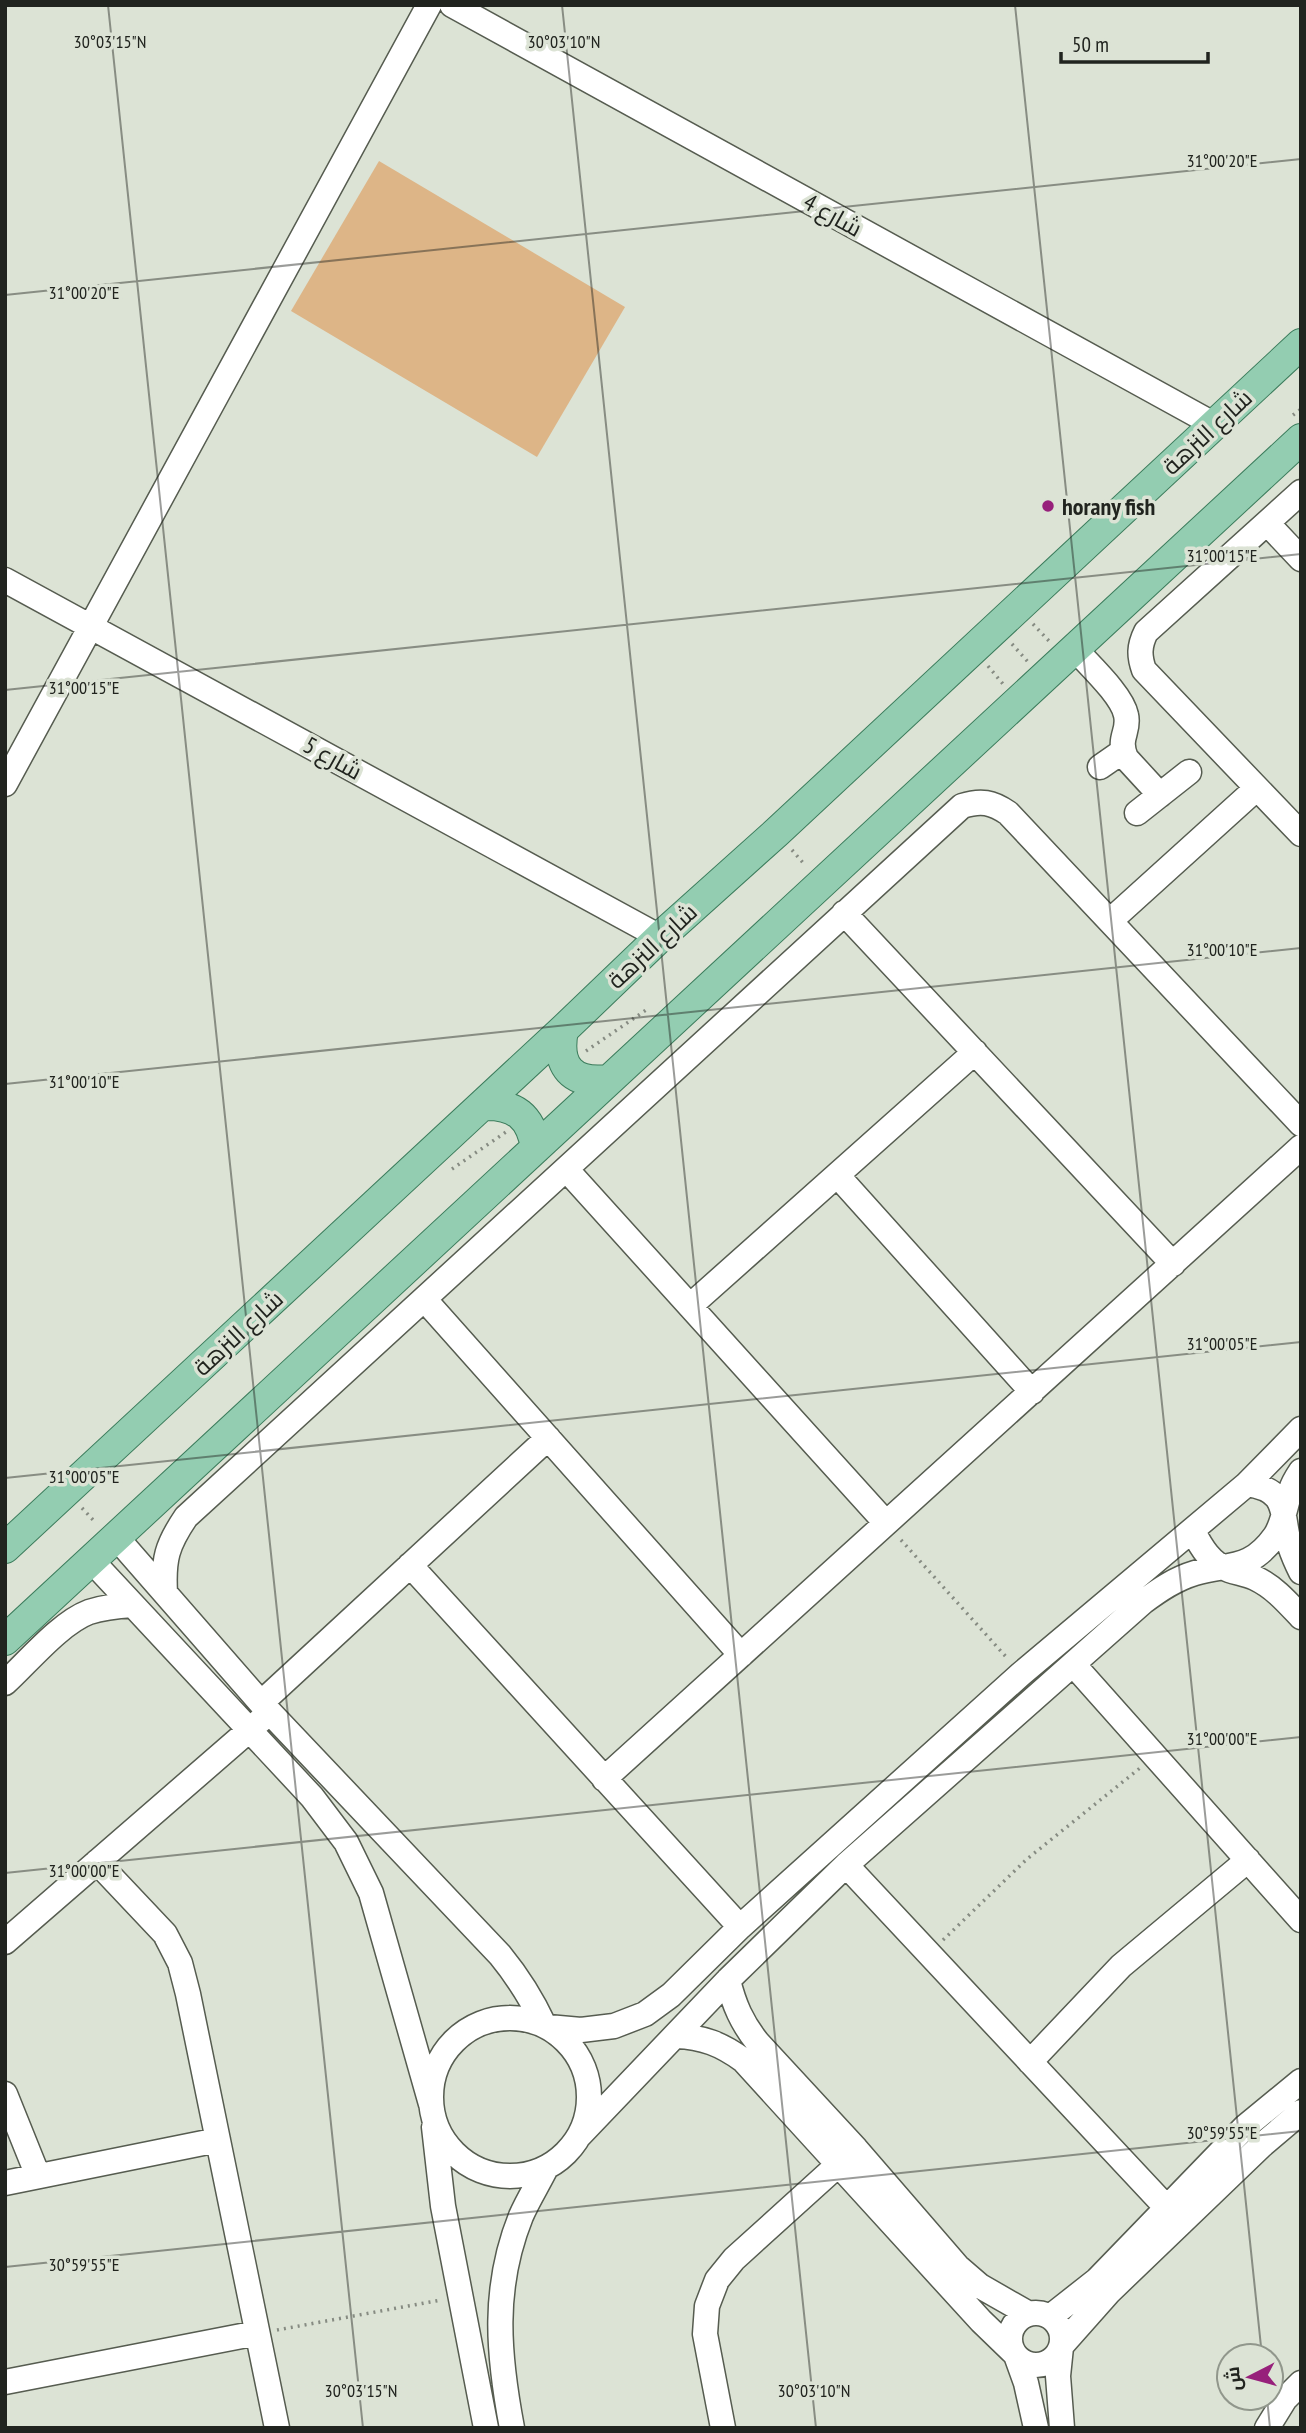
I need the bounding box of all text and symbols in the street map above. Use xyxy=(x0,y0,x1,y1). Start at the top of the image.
scale bar xyxy=(1061,21,1208,65)
text: 30°03'15"N xyxy=(74,30,146,53)
text: 30°03'10"N xyxy=(528,30,600,53)
text: 50 m xyxy=(1072,31,1109,58)
text: 31°00'20"E xyxy=(1187,149,1257,172)
street label: شارع 4 xyxy=(798,186,868,245)
text: 31°00'20"E xyxy=(49,281,119,304)
street label: شارع النزهة xyxy=(1156,383,1259,482)
place label: horany fish xyxy=(1062,491,1155,522)
marker: horany fish xyxy=(1040,498,1056,514)
text: 31°00'15"E xyxy=(1187,544,1257,567)
text: 31°00'15"E xyxy=(49,676,119,699)
street label: شارع 5 xyxy=(298,729,368,788)
street label: شارع النزهة xyxy=(601,897,704,996)
text: 31°00'10"E xyxy=(1187,938,1257,961)
text: 31°00'10"E xyxy=(49,1070,119,1093)
street label: شارع النزهة xyxy=(187,1284,290,1383)
text: 31°00'05"E xyxy=(1187,1332,1257,1355)
text: 31°00'05"E xyxy=(49,1465,119,1488)
text: 31°00'00"E xyxy=(1187,1727,1257,1750)
text: 31°00'00"E xyxy=(49,1859,119,1882)
text: 30°59'55"E xyxy=(1187,2121,1257,2144)
text: 30°59'55"E xyxy=(49,2253,119,2276)
north arrow xyxy=(1215,2342,1285,2412)
text: ش xyxy=(1220,2365,1246,2392)
text: 30°03'15"N xyxy=(325,2379,397,2402)
text: 30°03'10"N xyxy=(778,2379,850,2402)

